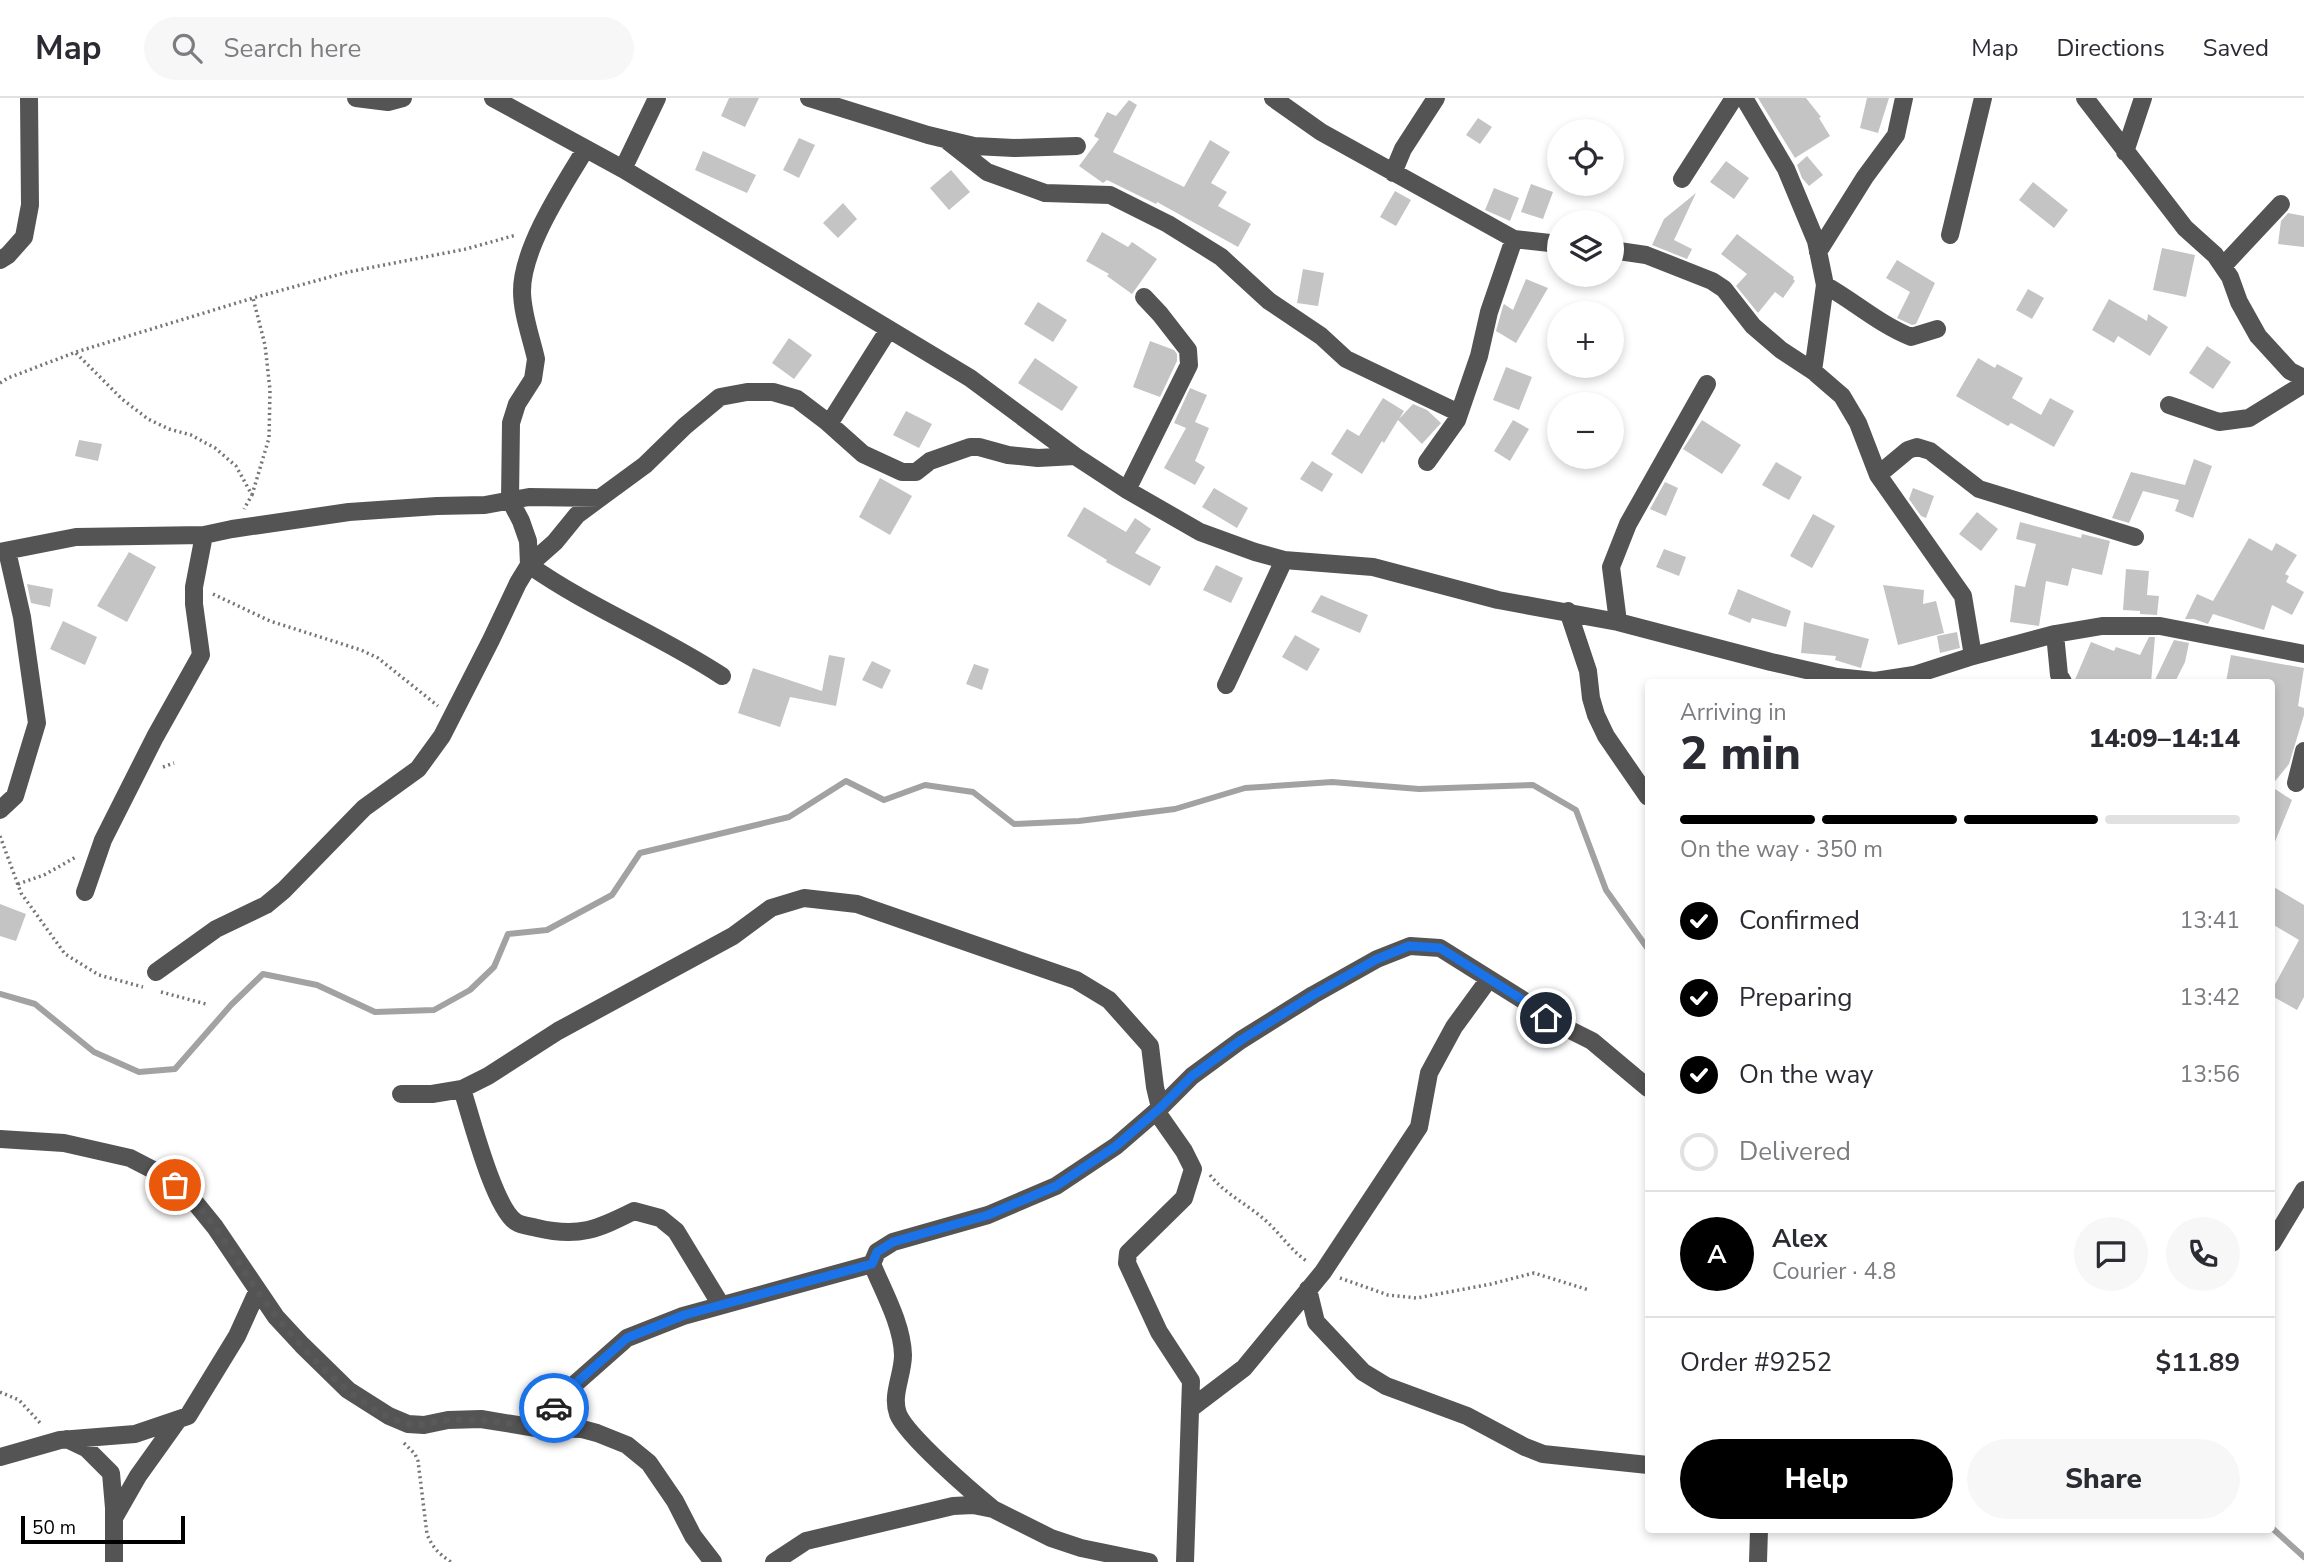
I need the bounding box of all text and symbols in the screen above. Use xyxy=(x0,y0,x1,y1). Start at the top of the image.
search box xyxy=(144,17,634,80)
text: Map xyxy=(35,26,102,71)
icon: search xyxy=(168,29,206,67)
text: Search here xyxy=(224,31,361,66)
text: Map xyxy=(1971,32,2018,64)
text: Directions xyxy=(2056,32,2165,64)
text: Saved xyxy=(2203,32,2269,64)
map controls xyxy=(1547,119,1624,469)
button: locate xyxy=(1547,119,1624,196)
button: layers xyxy=(1547,210,1624,287)
button: + xyxy=(1547,301,1624,378)
button: − xyxy=(1547,392,1624,469)
text: Arriving in xyxy=(1680,697,1787,728)
text: 14:09–14:14 xyxy=(2089,721,2240,756)
text: 2 min xyxy=(1680,722,1801,785)
text: On the way · 350 m xyxy=(1680,834,1883,865)
icon: check xyxy=(1680,902,1718,940)
text: Confirmed xyxy=(1739,903,1860,938)
text: 13:41 xyxy=(2180,905,2240,936)
icon: check xyxy=(1680,979,1718,1017)
text: Preparing xyxy=(1739,980,1852,1015)
text: 13:42 xyxy=(2180,982,2240,1013)
pin xyxy=(1516,988,1576,1048)
icon: home xyxy=(1527,999,1565,1037)
icon: check xyxy=(1680,1056,1718,1094)
text: On the way xyxy=(1739,1057,1873,1092)
text: 13:56 xyxy=(2180,1059,2240,1090)
text: Delivered xyxy=(1739,1134,1851,1169)
pin xyxy=(145,1155,205,1215)
icon: bag xyxy=(156,1166,194,1204)
button: chat xyxy=(2074,1217,2148,1291)
button: phone xyxy=(2166,1217,2240,1291)
text: Alex xyxy=(1772,1221,1828,1256)
text: A xyxy=(1707,1237,1727,1272)
text: Courier · 4.8 xyxy=(1772,1256,1896,1287)
text: Order #9252 xyxy=(1680,1345,1832,1380)
text: $11.89 xyxy=(2156,1345,2240,1380)
courier xyxy=(519,1373,589,1443)
icon: car xyxy=(535,1389,573,1427)
button: Help xyxy=(1680,1439,1953,1519)
button: Share xyxy=(1967,1439,2240,1519)
scale bar xyxy=(21,1513,186,1545)
text: 50 m xyxy=(32,1515,76,1541)

